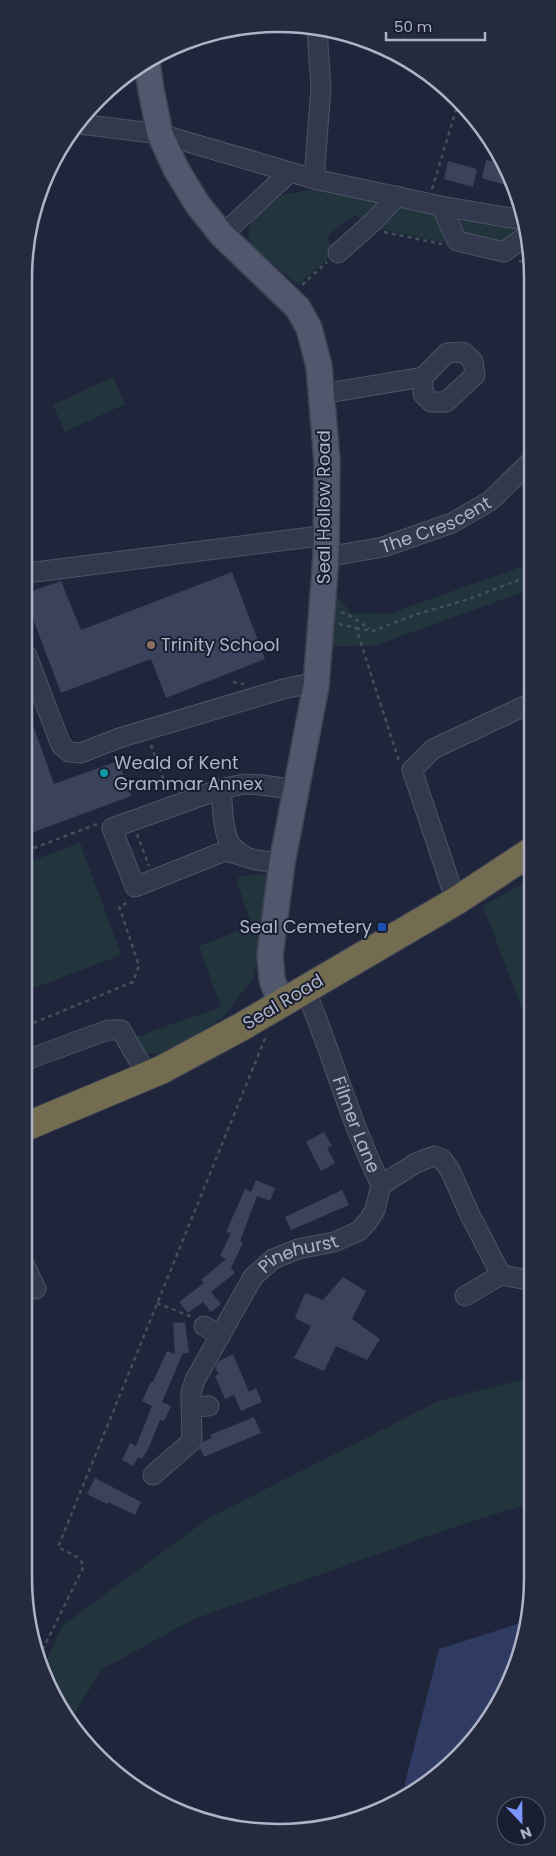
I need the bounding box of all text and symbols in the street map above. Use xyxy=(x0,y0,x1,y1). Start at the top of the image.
scale bar xyxy=(386,10,485,42)
text: 50 m xyxy=(394,16,432,37)
street label: Seal Hollow Road xyxy=(311,430,336,584)
street label: The Crescent xyxy=(377,490,496,559)
place label: Trinity School xyxy=(161,632,280,657)
marker: Trinity School xyxy=(145,639,157,651)
place label: Weald of Kent Grammar Annex xyxy=(114,750,263,796)
marker: Weald of Kent Grammar Annex xyxy=(98,767,110,779)
place label: Seal Cemetery xyxy=(240,914,372,939)
marker: Seal Cemetery xyxy=(376,921,388,933)
street label: Seal Road xyxy=(238,968,328,1035)
street label: Filmer Lane xyxy=(327,1073,387,1177)
street label: Pinehurst xyxy=(252,1229,342,1279)
north arrow xyxy=(496,1796,546,1846)
text: N xyxy=(517,1822,534,1844)

